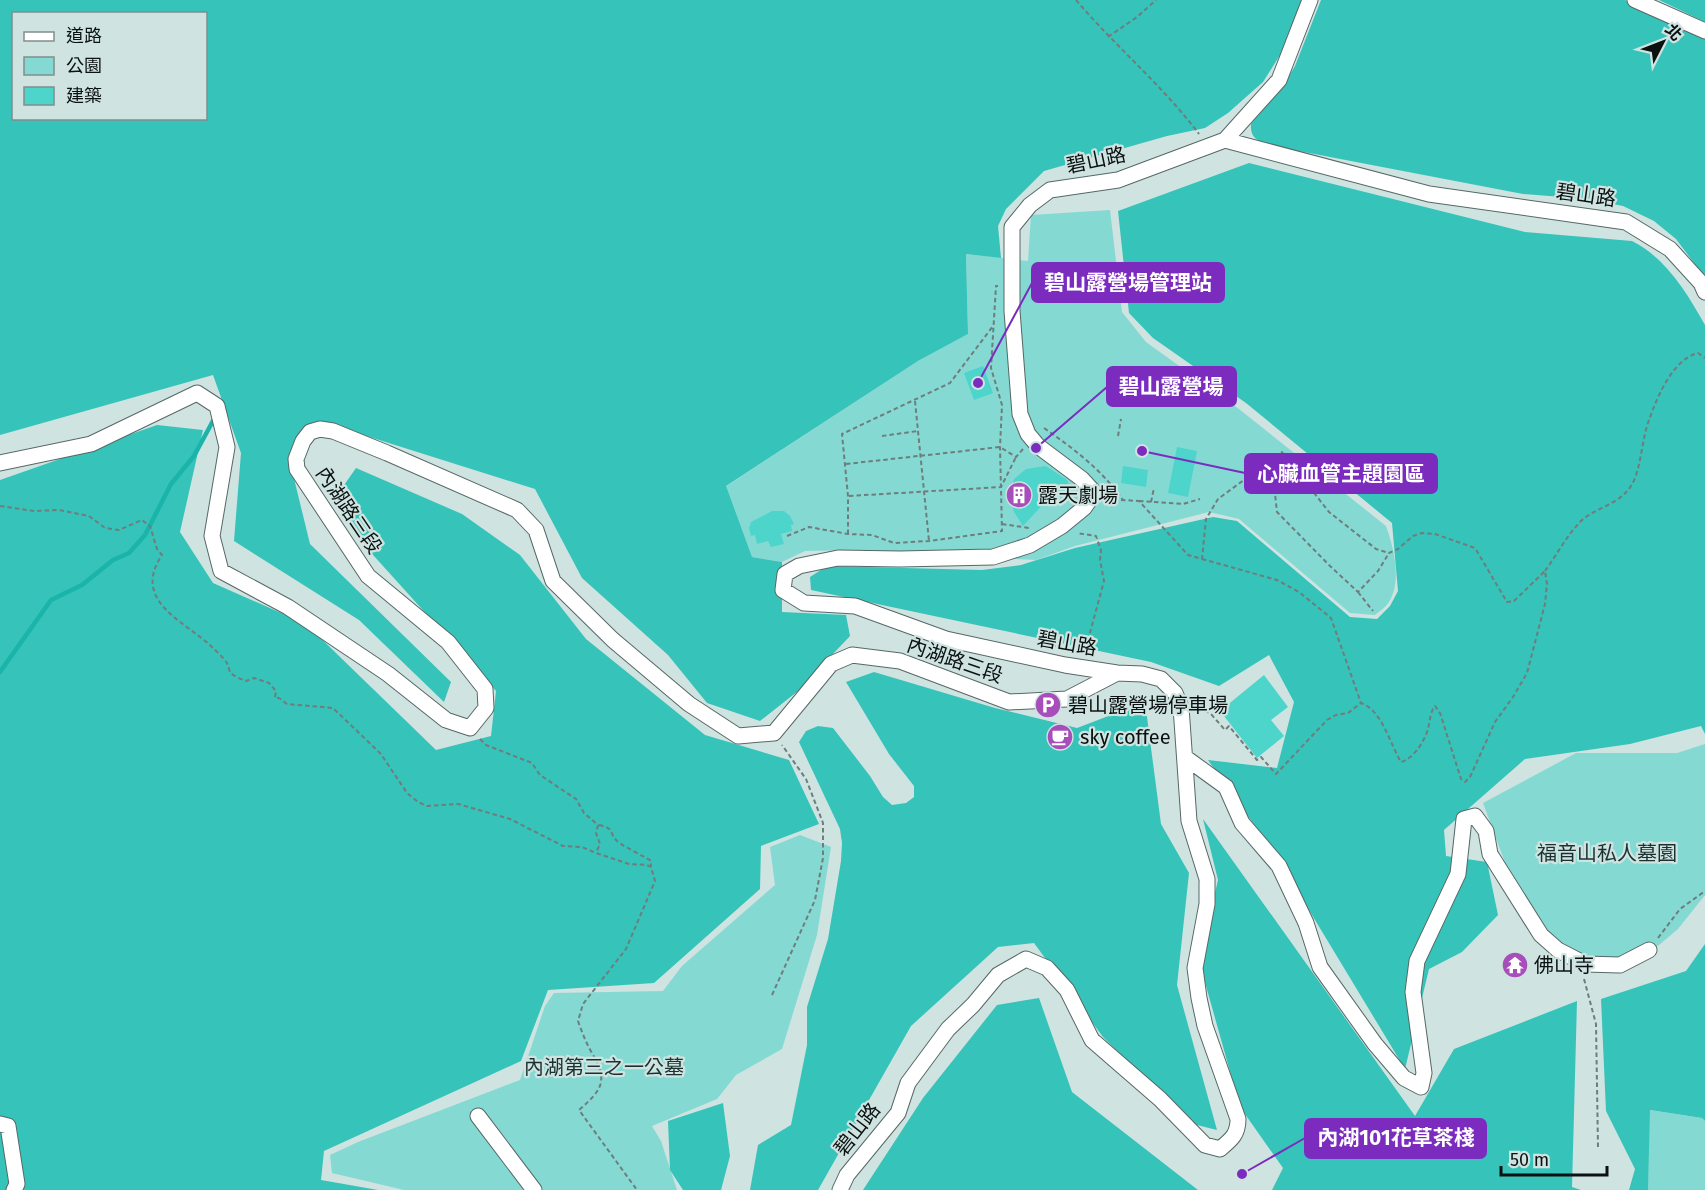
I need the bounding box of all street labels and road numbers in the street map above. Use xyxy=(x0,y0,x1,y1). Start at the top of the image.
street label: 碧山路 xyxy=(1064,142,1128,178)
street label: 碧山路 xyxy=(1555,179,1617,211)
street label: 內湖路三段 xyxy=(311,462,387,558)
street label: 碧山路 xyxy=(1035,626,1099,660)
street label: 內湖路三段 xyxy=(904,632,1006,688)
street label: 碧山路 xyxy=(829,1098,885,1160)

